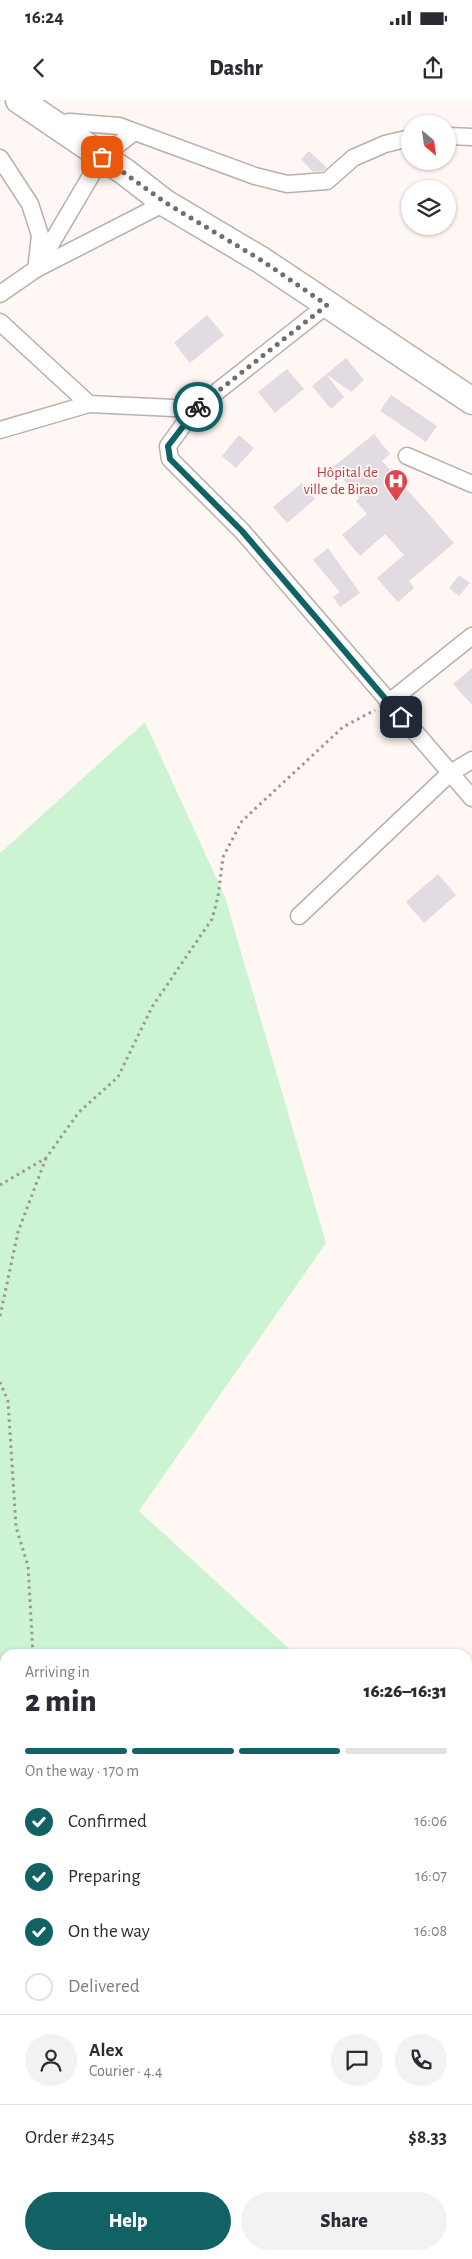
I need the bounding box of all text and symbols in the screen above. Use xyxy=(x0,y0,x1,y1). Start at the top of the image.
text: 16:24 xyxy=(25,8,64,27)
icon: back xyxy=(25,54,53,82)
icon: share xyxy=(419,54,447,82)
text: Dashr xyxy=(209,57,263,79)
north arrow xyxy=(401,115,456,170)
map controls xyxy=(401,115,456,235)
pin xyxy=(81,136,123,178)
icon: bag xyxy=(88,143,116,171)
button: layers xyxy=(401,180,456,235)
courier xyxy=(173,382,223,432)
icon: bike xyxy=(184,393,212,421)
place label: Hôpital de ville de Birao xyxy=(303,465,378,497)
hospital icon: Hôpital de ville de Birao xyxy=(383,468,409,502)
pin xyxy=(380,696,422,738)
icon: home xyxy=(387,703,415,731)
text: Arriving in xyxy=(25,1664,90,1680)
text: 16:26–16:31 xyxy=(363,1682,447,1701)
text: 2 min xyxy=(25,1685,97,1717)
text: On the way · 170 m xyxy=(25,1763,139,1779)
icon: check xyxy=(25,1808,53,1836)
text: Confirmed xyxy=(68,1812,147,1831)
text: 16:06 xyxy=(414,1813,447,1829)
icon: check xyxy=(25,1863,53,1891)
text: Preparing xyxy=(68,1867,141,1886)
text: 16:07 xyxy=(415,1868,447,1884)
icon: check xyxy=(25,1918,53,1946)
text: On the way xyxy=(68,1922,150,1941)
text: 16:08 xyxy=(414,1923,447,1939)
text: Delivered xyxy=(68,1977,140,1996)
button: person xyxy=(25,2034,77,2086)
button: chat xyxy=(331,2034,383,2086)
button: phone xyxy=(395,2034,447,2086)
text: Alex xyxy=(89,2041,123,2060)
text: Courier · 4.4 xyxy=(89,2063,162,2079)
text: Order #2345 xyxy=(25,2128,114,2147)
text: $8.33 xyxy=(408,2128,447,2147)
button: Help xyxy=(25,2192,231,2250)
button: Share xyxy=(241,2192,447,2250)

